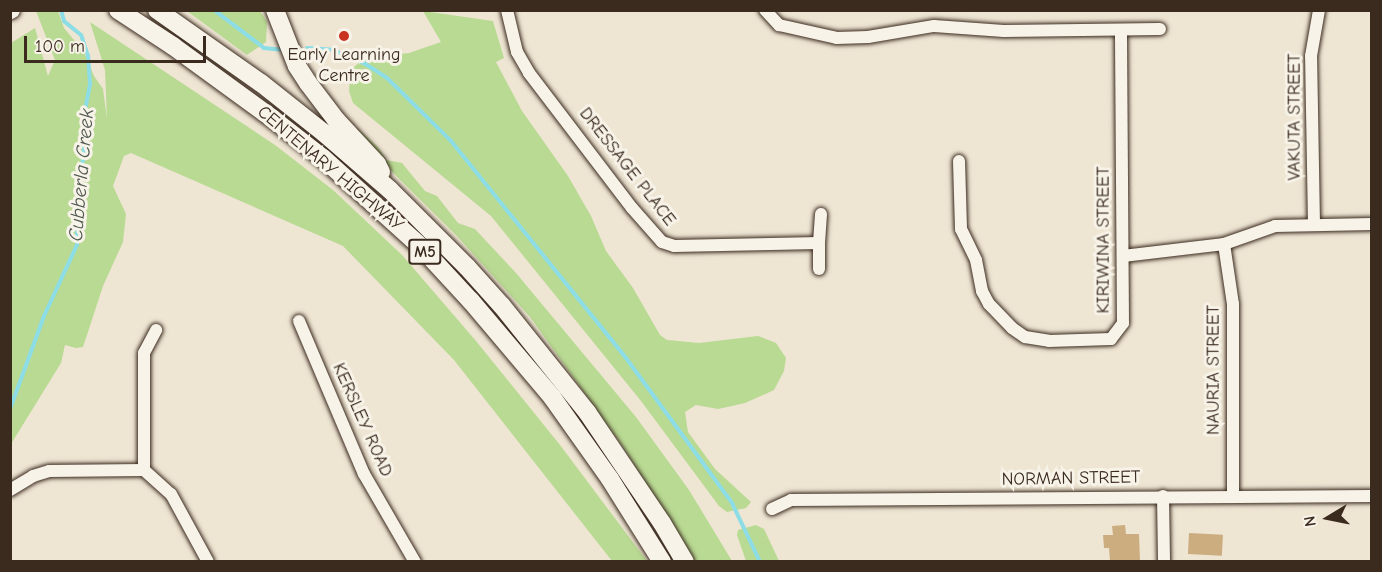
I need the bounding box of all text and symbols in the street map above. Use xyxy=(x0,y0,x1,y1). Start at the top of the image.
scale bar xyxy=(27,24,208,62)
marker: Early Learning Centre xyxy=(337,29,351,43)
text: 100 m xyxy=(35,36,85,57)
place label: Early Learning Centre xyxy=(288,45,400,88)
street label: VAKUTA STREET xyxy=(1284,54,1306,180)
street label: CENTENARY HIGHWAY xyxy=(253,102,407,236)
street label: DRESSAGE PLACE xyxy=(574,103,680,231)
water label: Cubberla Creek xyxy=(63,108,99,242)
street label: KIRIWINA STREET xyxy=(1093,166,1115,314)
road number: M5 xyxy=(407,239,443,265)
street label: NAURIA STREET xyxy=(1203,305,1225,435)
street label: KERSLEY ROAD xyxy=(327,360,397,480)
street label: NORMAN STREET xyxy=(1001,467,1141,491)
north arrow xyxy=(1298,488,1358,548)
text: N xyxy=(1301,514,1320,528)

